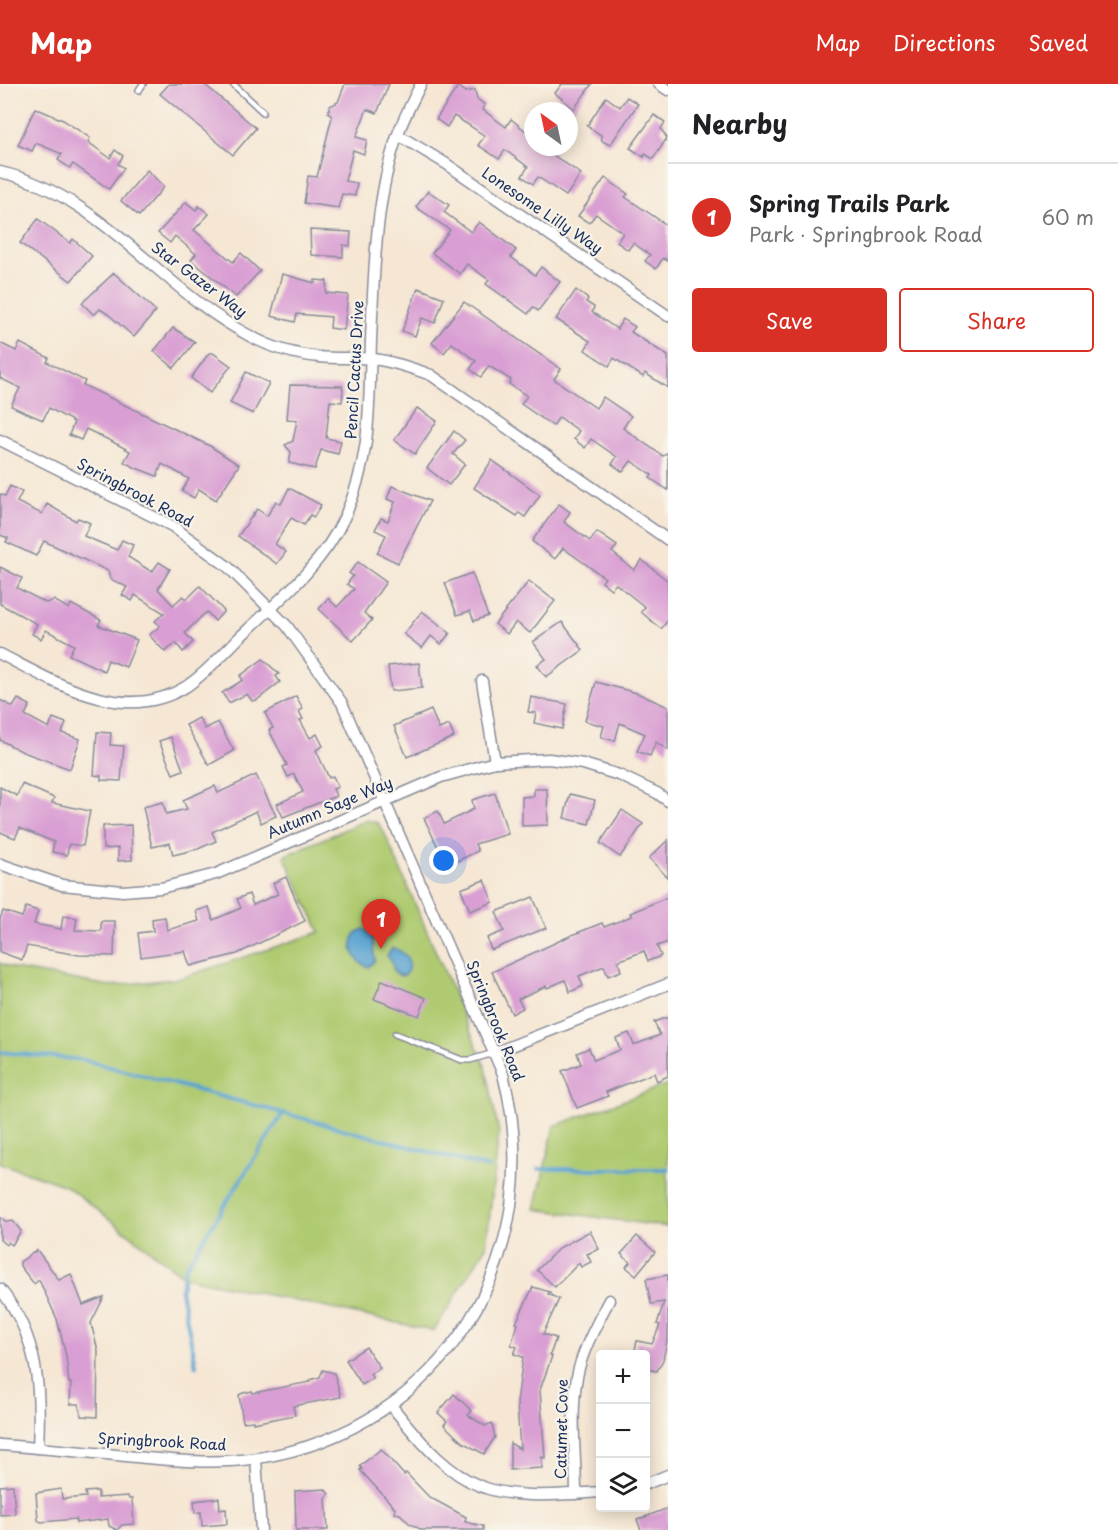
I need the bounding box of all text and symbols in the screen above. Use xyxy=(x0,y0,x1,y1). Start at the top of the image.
text: Map xyxy=(30,21,92,64)
text: Map xyxy=(815,26,860,58)
text: Directions xyxy=(893,26,995,58)
text: Saved xyxy=(1028,26,1088,58)
north arrow xyxy=(524,102,578,156)
text: Nearby xyxy=(692,104,787,143)
street label: Lonesome Lilly Way xyxy=(478,161,608,259)
text: Spring Trails Park xyxy=(749,186,950,219)
text: 1 xyxy=(707,202,716,232)
text: 60 m xyxy=(1042,202,1094,232)
text: Park · Springbrook Road xyxy=(749,219,983,249)
street label: Star Gazer Way xyxy=(147,235,253,323)
button: Save xyxy=(692,288,887,352)
button: Share xyxy=(899,288,1094,352)
street label: Pencil Cactus Drive xyxy=(338,300,369,440)
street label: Springbrook Road xyxy=(74,451,198,532)
street label: Autumn Sage Way xyxy=(263,770,396,843)
your location xyxy=(429,846,458,875)
pin: 1 xyxy=(362,900,400,949)
street label: Springbrook Road xyxy=(462,956,531,1085)
map controls xyxy=(596,1350,650,1512)
button: + xyxy=(596,1350,650,1404)
street label: Catumet Cove xyxy=(548,1379,573,1479)
button: − xyxy=(596,1404,650,1458)
street label: Springbrook Road xyxy=(97,1426,227,1455)
button: layers xyxy=(596,1458,650,1512)

